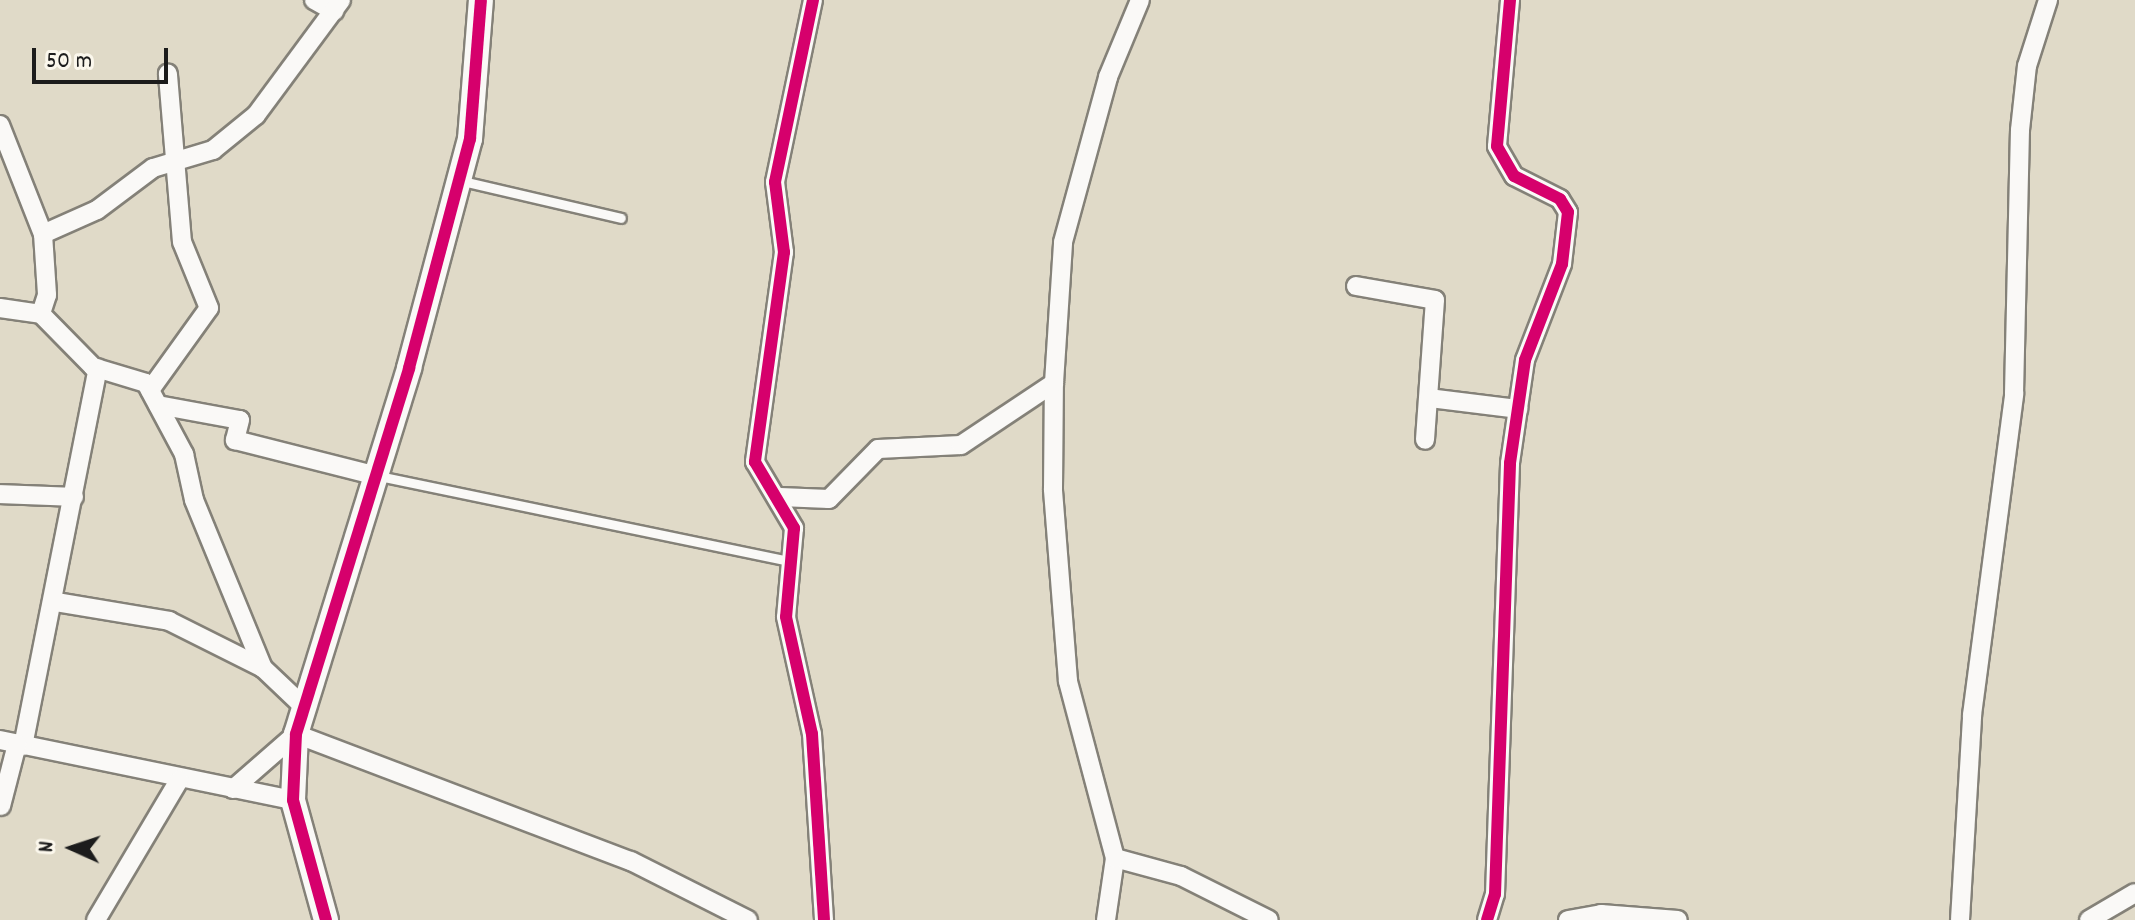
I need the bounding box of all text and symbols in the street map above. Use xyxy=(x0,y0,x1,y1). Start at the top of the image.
scale bar xyxy=(36,32,172,82)
text: 50 m xyxy=(46,45,92,79)
north arrow xyxy=(32,808,112,888)
text: N xyxy=(32,840,63,853)

